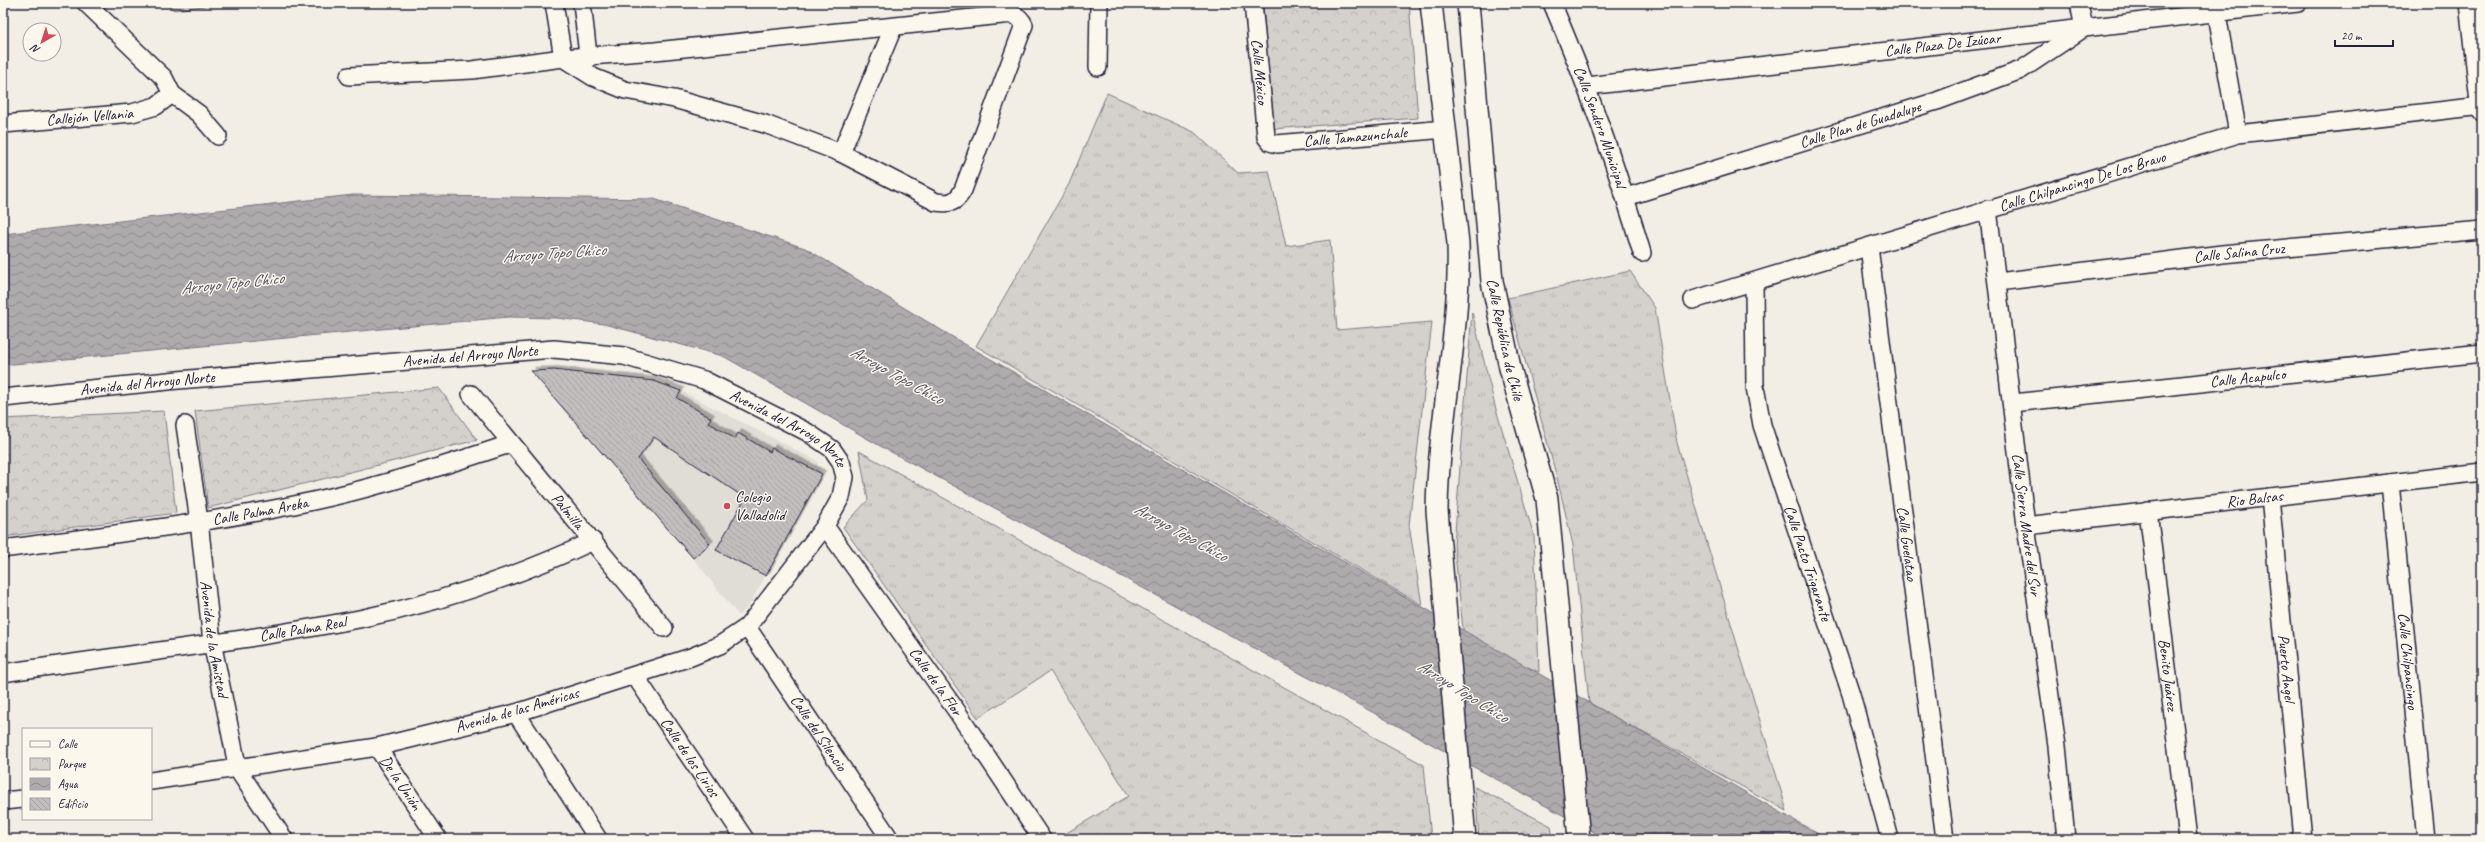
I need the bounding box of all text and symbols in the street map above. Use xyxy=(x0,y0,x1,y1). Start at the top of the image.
north arrow xyxy=(22,22,62,62)
scale bar xyxy=(2335,22,2393,48)
street label: Calle Plaza De Izúcar xyxy=(1884,28,2003,61)
text: 20 m xyxy=(2341,28,2363,44)
street label: Calle México xyxy=(1247,38,1273,108)
text: N xyxy=(27,41,43,57)
street label: Calle Sendero Municipal xyxy=(1569,63,1632,193)
street label: Calle Plan de Guadalupe xyxy=(1797,96,1925,153)
street label: Callejón Vellania xyxy=(46,103,135,130)
street label: Calle Tamazunchale xyxy=(1303,122,1410,152)
street label: Calle Chilpancingo De Los Bravo xyxy=(1997,146,2169,216)
street label: Calle Salina Cruz xyxy=(2193,238,2286,267)
water label: Arroyo Topo Chico xyxy=(502,239,608,267)
water label: Arroyo Topo Chico xyxy=(180,267,286,299)
street label: Calle República de Chile xyxy=(1482,277,1529,404)
street label: Avenida del Arroyo Norte xyxy=(402,340,540,371)
water label: Arroyo Topo Chico xyxy=(847,341,949,410)
street label: Calle Acapulco xyxy=(2209,364,2289,392)
street label: Avenida del Arroyo Norte xyxy=(79,367,217,400)
street label: Avenida del Arroyo Norte xyxy=(727,385,852,470)
street label: Calle Sierra Madre del Sur xyxy=(2007,452,2046,599)
street label: Rio Balsas xyxy=(2225,486,2285,512)
place label: Colegio Valladolid xyxy=(735,487,787,525)
street label: Palmilla xyxy=(547,489,589,535)
street label: Calle Palma Areka xyxy=(211,492,311,530)
water label: Arroyo Topo Chico xyxy=(1131,498,1233,567)
marker: Colegio Valladolid xyxy=(722,501,732,511)
street label: Calle Pacto Trigarante xyxy=(1779,503,1837,625)
street label: Calle Guelatao xyxy=(1892,505,1922,583)
street label: Avenida de la Amistad xyxy=(195,580,234,702)
street label: Calle Palma Real xyxy=(258,611,351,646)
street label: Calle Chilpancingo xyxy=(2393,612,2423,712)
street label: Puerto Angel xyxy=(2273,634,2300,706)
street label: Benito Juárez xyxy=(2154,638,2182,714)
street label: Calle de la Flor xyxy=(905,643,968,721)
water label: Arroyo Topo Chico xyxy=(1414,655,1514,728)
street label: Avenida de las Américas xyxy=(453,682,583,737)
street label: Calle del Silencio xyxy=(786,691,852,776)
street label: Calle de los Lirios xyxy=(656,714,725,802)
legend xyxy=(22,728,152,820)
text: Calle xyxy=(58,736,78,752)
street label: De la Unión xyxy=(375,751,427,815)
text: Parque xyxy=(58,756,87,772)
text: Agua xyxy=(58,776,79,792)
text: Edificio xyxy=(58,796,88,812)

